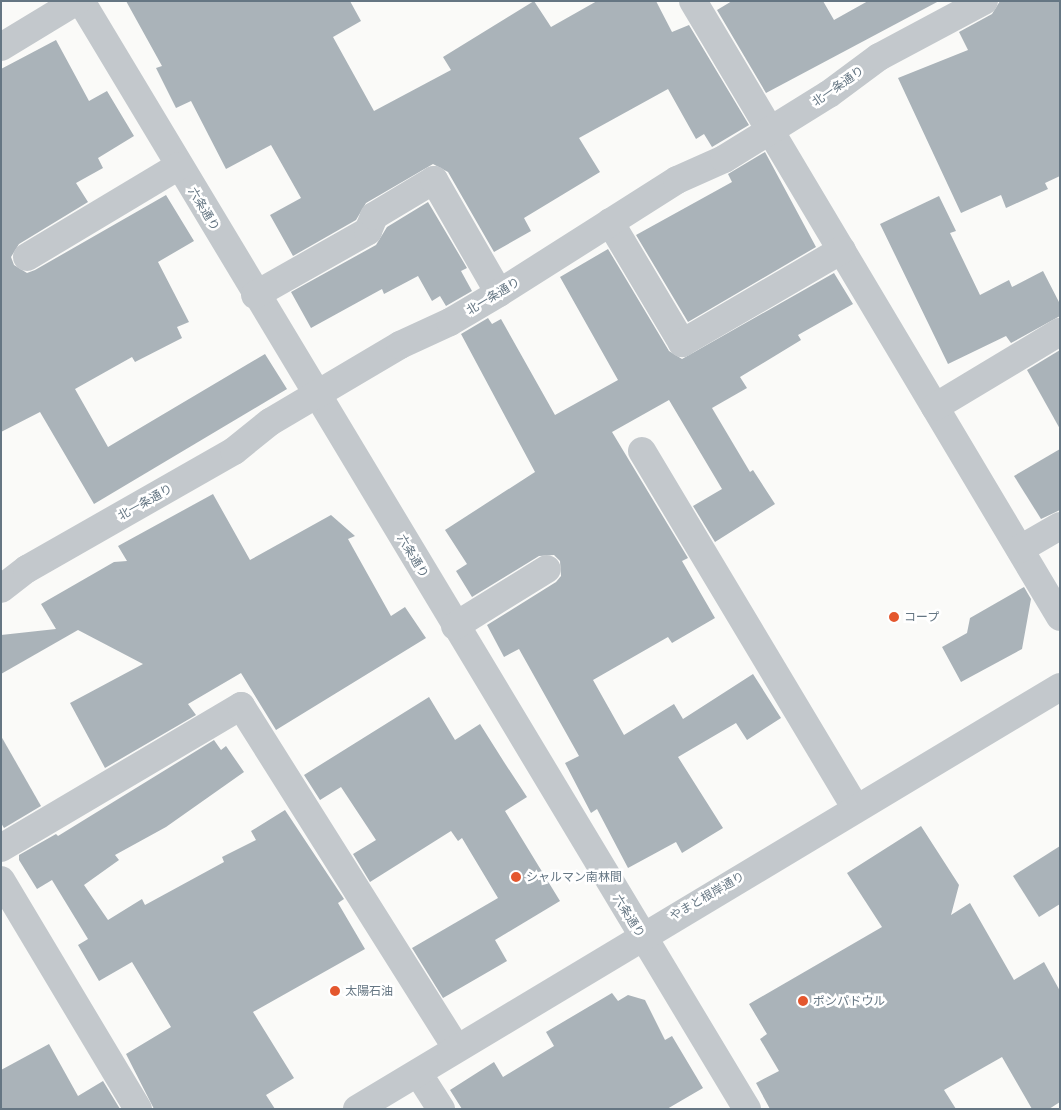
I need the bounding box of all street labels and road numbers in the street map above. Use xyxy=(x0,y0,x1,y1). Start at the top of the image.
street label: 北一条通り xyxy=(809,63,867,109)
street label: 六条通り xyxy=(185,185,223,233)
street label: 北一条通り xyxy=(464,274,522,318)
street label: 北一条通り xyxy=(115,481,175,523)
street label: 六条通り xyxy=(394,532,432,580)
street label: やまと根岸通り xyxy=(667,869,747,923)
street label: 六条通り xyxy=(610,892,648,940)

